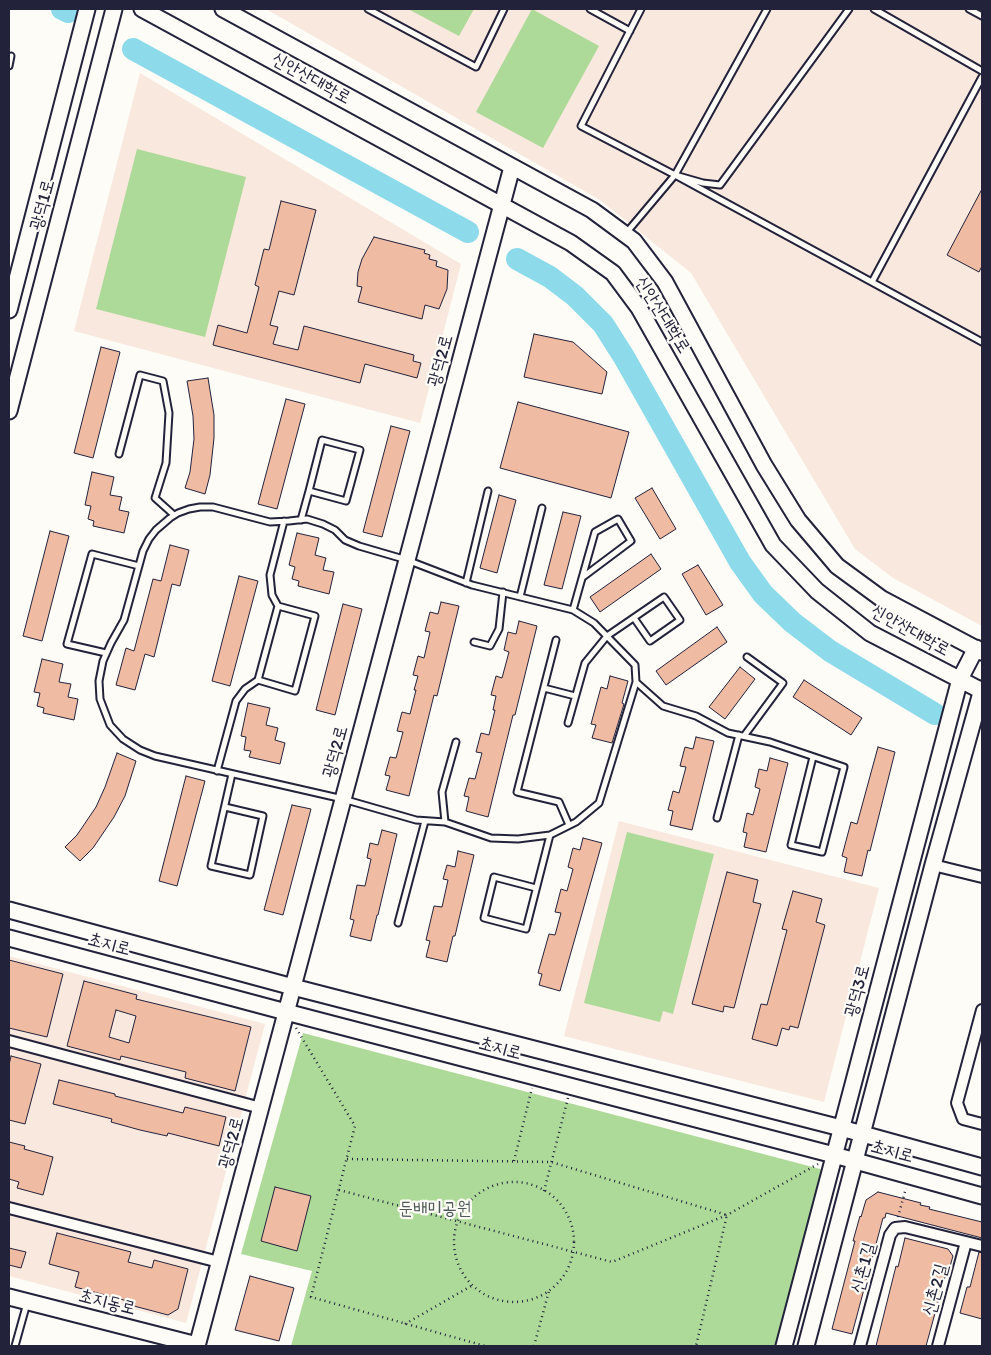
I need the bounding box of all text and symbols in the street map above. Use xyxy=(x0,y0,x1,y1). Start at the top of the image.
street label: 신안산대학로 xyxy=(268,48,354,110)
street label: 광덕1로 xyxy=(26,177,60,233)
street label: 신안산대학로 xyxy=(630,272,694,358)
street label: 광덕2로 xyxy=(424,333,458,389)
street label: 신안산대학로 xyxy=(867,600,953,662)
street label: 광덕2로 xyxy=(319,724,353,780)
street label: 초지로 xyxy=(85,929,133,961)
street label: 광덕3로 xyxy=(841,962,875,1020)
street label: 초지로 xyxy=(476,1033,524,1065)
street label: 광덕2로 xyxy=(215,1115,249,1171)
street label: 초지로 xyxy=(868,1136,916,1168)
park label: 둔배미공원 xyxy=(399,1198,471,1220)
street label: 신촌1길 xyxy=(847,1240,881,1296)
street label: 신촌2길 xyxy=(919,1262,953,1318)
street label: 초지동로 xyxy=(76,1286,138,1320)

